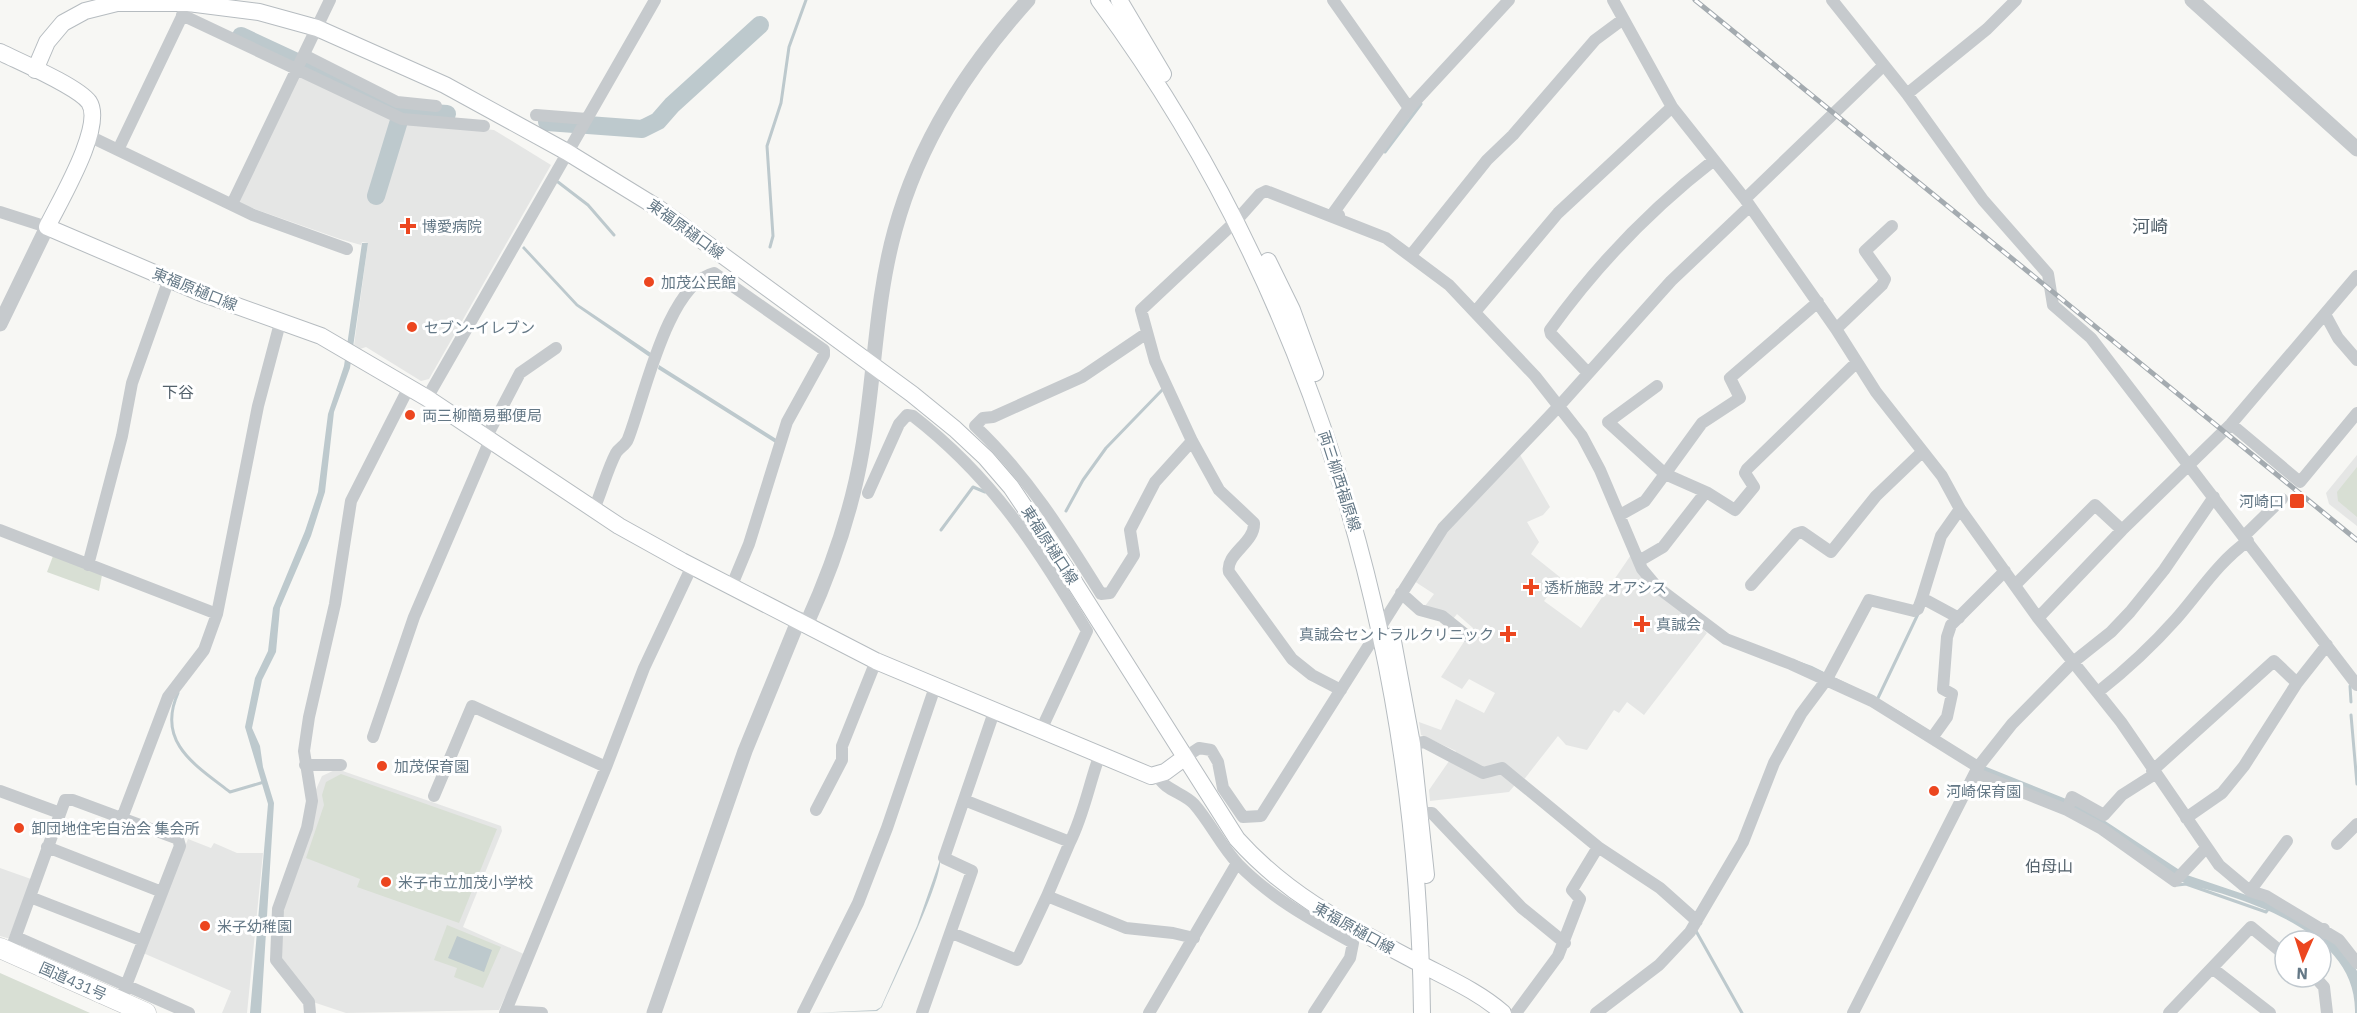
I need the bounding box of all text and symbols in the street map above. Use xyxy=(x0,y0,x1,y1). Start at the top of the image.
street label: 東福原樋口線 xyxy=(644,195,728,263)
district label: 河崎 xyxy=(2132,215,2168,238)
marker: 博愛病院 xyxy=(399,217,417,235)
place label: 博愛病院 xyxy=(422,217,482,236)
street label: 東福原樋口線 xyxy=(150,263,240,315)
place label: 加茂公民館 xyxy=(661,273,736,292)
marker: 加茂公民館 xyxy=(642,275,656,289)
place label: セブン-イレブン xyxy=(424,318,535,337)
marker: セブン-イレブン xyxy=(405,320,419,334)
district label: 下谷 xyxy=(162,382,194,402)
place label: 両三柳簡易郵便局 xyxy=(422,406,542,425)
marker: 両三柳簡易郵便局 xyxy=(403,408,417,422)
street label: 両三柳西福原線 xyxy=(1315,428,1365,534)
place label: 河崎口 xyxy=(2239,492,2284,511)
marker: 河崎口 xyxy=(2288,492,2306,510)
street label: 東福原樋口線 xyxy=(1018,502,1082,588)
marker: 透析施設 オアシス xyxy=(1522,578,1540,596)
place label: 透析施設 オアシス xyxy=(1544,578,1667,597)
marker: 真誠会 xyxy=(1633,615,1651,633)
place label: 真誠会 xyxy=(1656,615,1701,634)
place label: 真誠会セントラルクリニック xyxy=(1299,625,1494,644)
marker: 真誠会セントラルクリニック xyxy=(1499,625,1517,643)
place label: 加茂保育園 xyxy=(394,757,469,776)
marker: 加茂保育園 xyxy=(375,759,389,773)
place label: 河崎保育園 xyxy=(1946,782,2021,801)
marker: 河崎保育園 xyxy=(1927,784,1941,798)
place label: 卸団地住宅自治会 集会所 xyxy=(31,819,200,838)
marker: 卸団地住宅自治会 集会所 xyxy=(12,821,26,835)
district label: 伯母山 xyxy=(2025,856,2073,876)
place label: 米子市立加茂小学校 xyxy=(398,873,533,892)
marker: 米子市立加茂小学校 xyxy=(379,875,393,889)
street label: 東福原樋口線 xyxy=(1310,898,1398,958)
place label: 米子幼稚園 xyxy=(217,917,292,936)
marker: 米子幼稚園 xyxy=(198,919,212,933)
north arrow xyxy=(2273,929,2333,989)
street label: 国道431号 xyxy=(36,958,110,1004)
text: N xyxy=(2296,964,2309,984)

